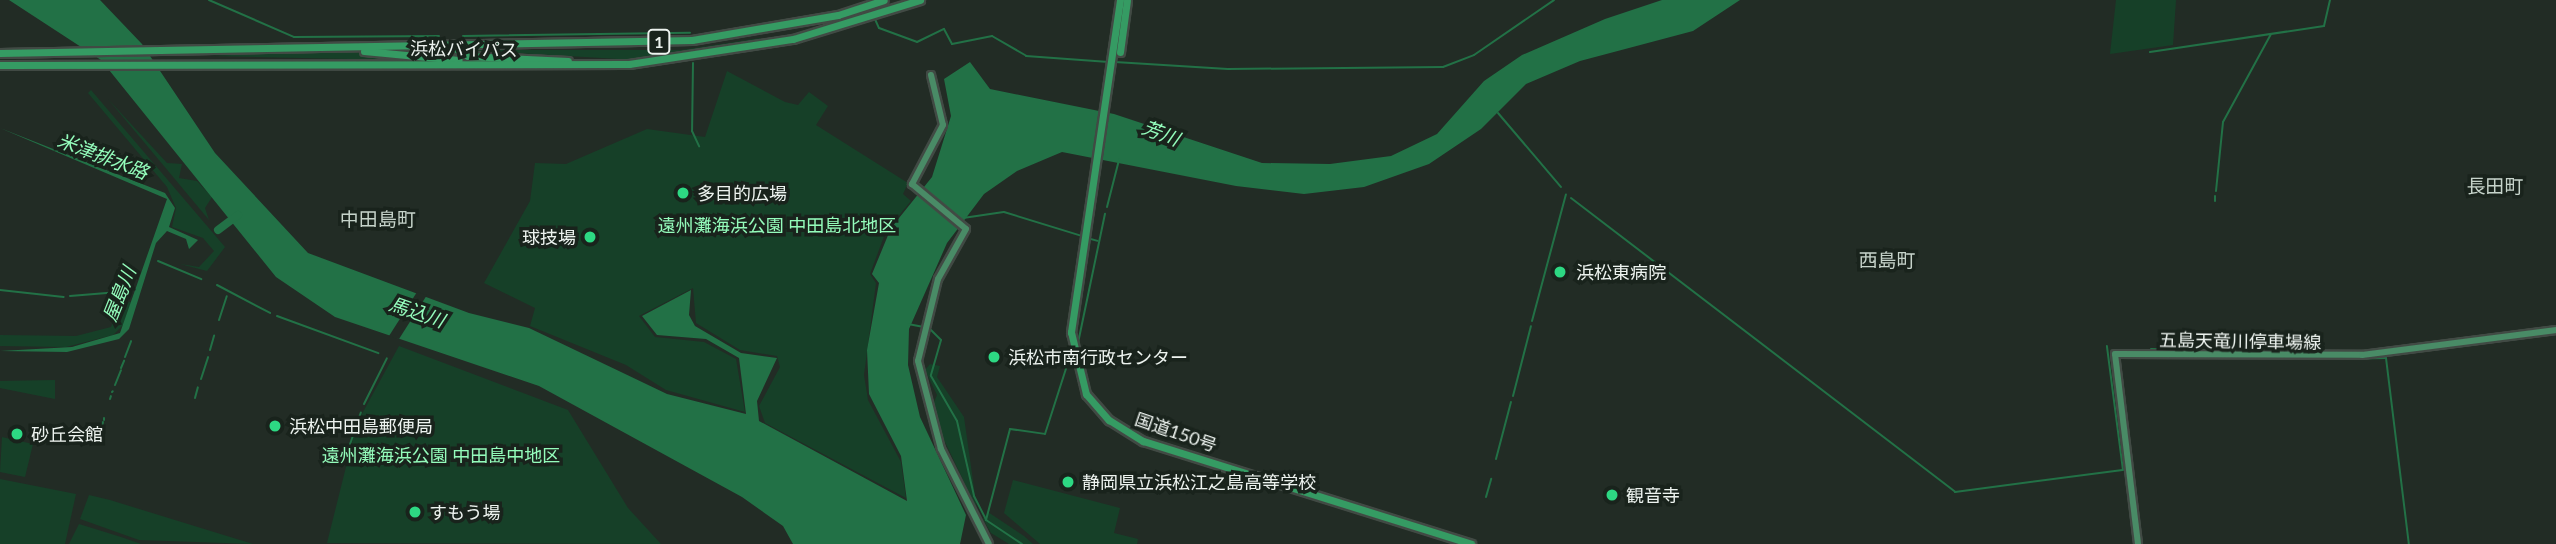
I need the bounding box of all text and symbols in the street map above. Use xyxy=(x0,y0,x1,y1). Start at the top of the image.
road number: 1 xyxy=(647,30,671,54)
street label: 浜松バイパス xyxy=(410,37,518,61)
water label: 芳川 xyxy=(1139,116,1183,150)
water label: 米津排水路 xyxy=(55,128,151,184)
district label: 長田町 xyxy=(2467,175,2523,197)
place label: 多目的広場 xyxy=(697,182,787,204)
marker: 多目的広場 xyxy=(675,185,691,201)
district label: 中田島町 xyxy=(340,208,416,230)
park label: 遠州灘海浜公園 中田島北地区 xyxy=(658,214,896,236)
place label: 球技場 xyxy=(522,226,576,248)
marker: 球技場 xyxy=(582,229,598,245)
district label: 西島町 xyxy=(1859,249,1915,271)
place label: 浜松東病院 xyxy=(1576,261,1666,283)
marker: 浜松東病院 xyxy=(1550,262,1570,282)
water label: 屋島川 xyxy=(98,263,140,325)
water label: 馬込川 xyxy=(386,292,448,332)
street label: 五島天竜川停車場線 xyxy=(2159,329,2321,353)
place label: 浜松市南行政センター xyxy=(1008,346,1188,368)
marker: 浜松市南行政センター xyxy=(986,349,1002,365)
street label: 国道150号 xyxy=(1132,408,1220,456)
place label: 浜松中田島郵便局 xyxy=(289,415,433,437)
marker: 浜松中田島郵便局 xyxy=(267,418,283,434)
place label: 砂丘会館 xyxy=(31,423,103,445)
marker: 砂丘会館 xyxy=(9,426,25,442)
park label: 遠州灘海浜公園 中田島中地区 xyxy=(322,444,560,466)
place label: 静岡県立浜松江之島高等学校 xyxy=(1082,471,1316,493)
marker: 静岡県立浜松江之島高等学校 xyxy=(1060,474,1076,490)
place label: 観音寺 xyxy=(1626,484,1680,506)
marker: 観音寺 xyxy=(1604,487,1620,503)
place label: すもう場 xyxy=(429,501,501,523)
marker: すもう場 xyxy=(407,504,423,520)

